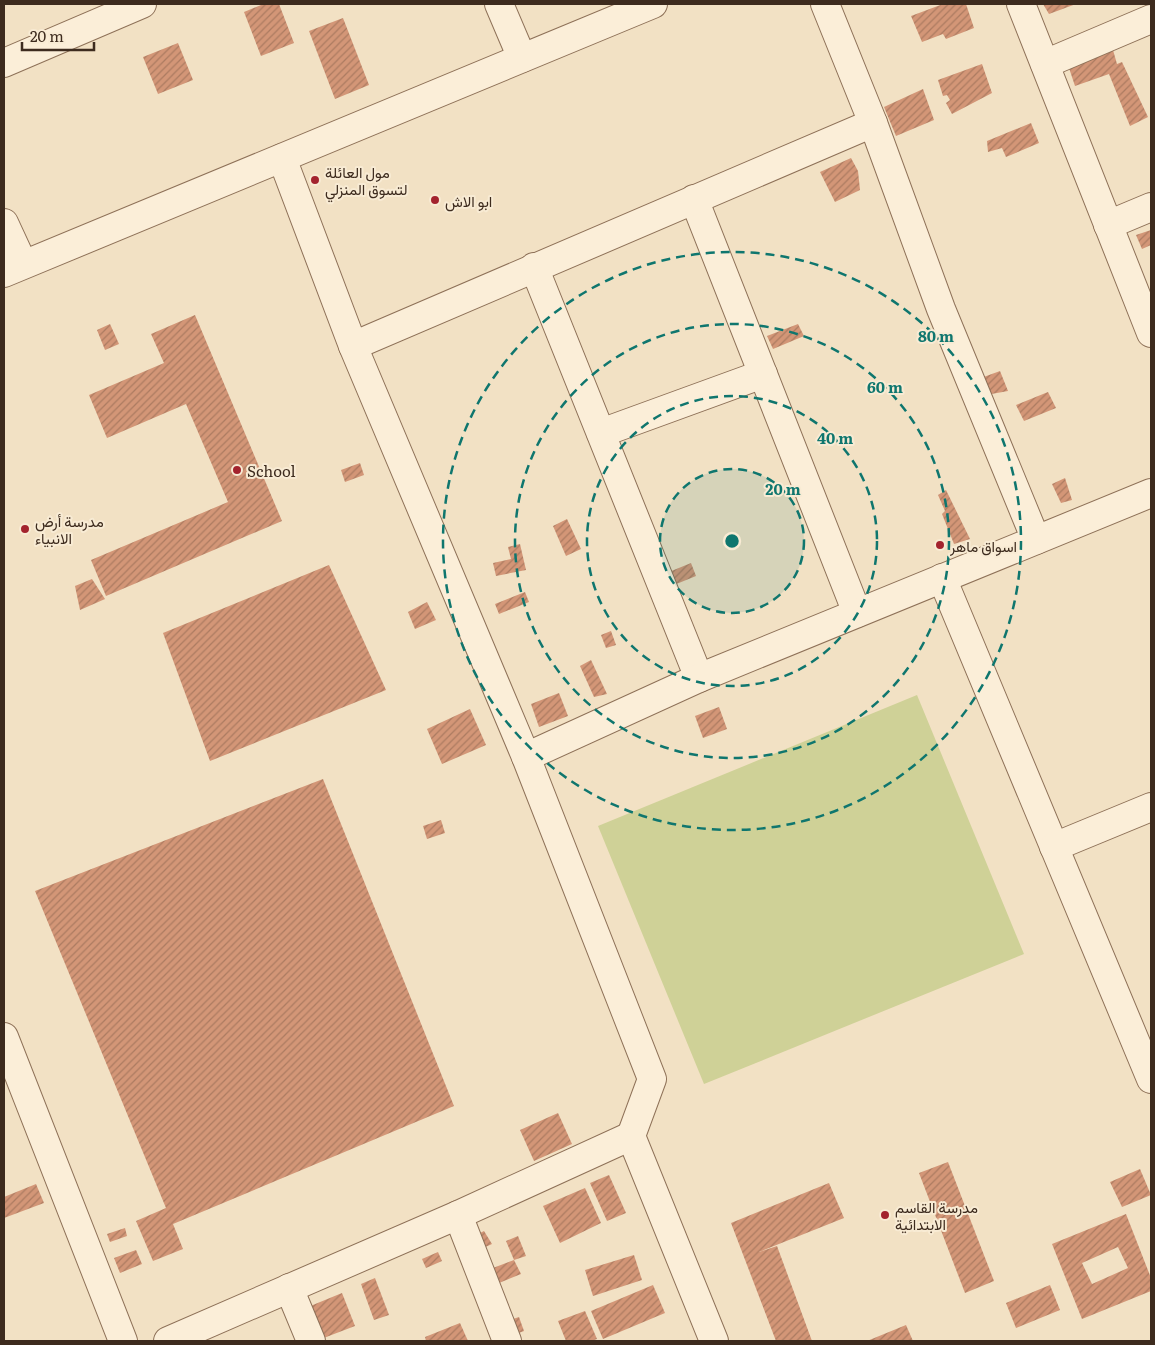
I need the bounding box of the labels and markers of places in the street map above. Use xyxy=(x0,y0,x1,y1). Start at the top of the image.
place label: مول العائلة لتسوق المنزلي xyxy=(325,160,408,203)
marker: مول العائلة لتسوق المنزلي xyxy=(309,174,321,186)
place label: ابو الاش xyxy=(445,189,492,212)
marker: ابو الاش xyxy=(429,194,441,206)
place label: School xyxy=(247,459,296,482)
marker: School xyxy=(231,464,243,476)
place label: مدرسة أرض الانبياء xyxy=(35,509,104,549)
marker: مدرسة أرض الانبياء xyxy=(19,523,31,535)
centre of rings xyxy=(723,532,741,550)
place label: اسواق ماهر xyxy=(949,534,1017,557)
marker: اسواق ماهر xyxy=(934,539,946,551)
place label: مدرسة القاسم الابتدائية xyxy=(895,1195,978,1235)
marker: مدرسة القاسم الابتدائية xyxy=(879,1209,891,1221)

